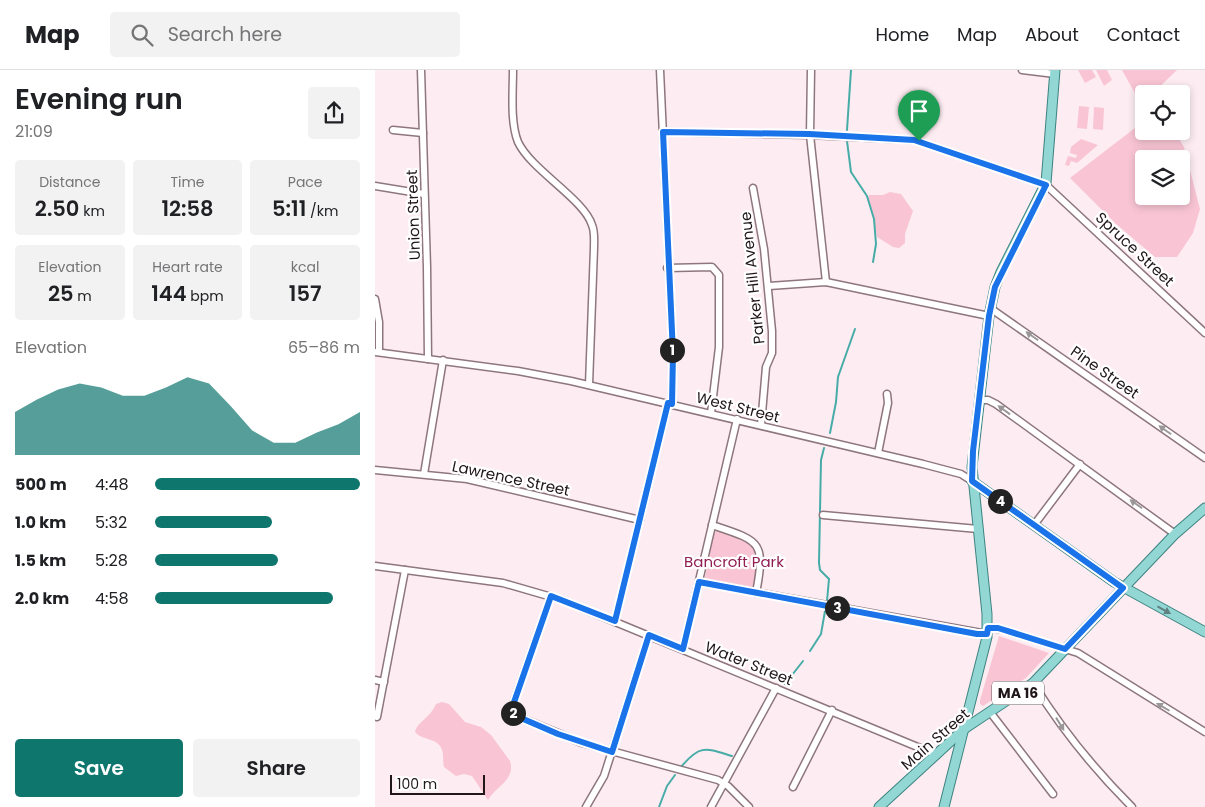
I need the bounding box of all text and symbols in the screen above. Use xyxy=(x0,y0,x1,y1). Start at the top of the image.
search box xyxy=(110,12,460,57)
text: Map xyxy=(25,18,80,51)
icon: search xyxy=(128,21,156,49)
text: Search here xyxy=(168,21,282,48)
text: Home xyxy=(875,22,929,47)
text: Map xyxy=(957,22,997,47)
text: About xyxy=(1025,22,1079,47)
text: Contact xyxy=(1107,22,1180,47)
text: Evening run xyxy=(15,80,183,119)
map controls xyxy=(1135,85,1190,205)
button: locate xyxy=(1135,85,1190,140)
button: share xyxy=(308,87,360,139)
pin xyxy=(898,90,940,141)
icon: arrive xyxy=(905,97,933,125)
text: 21:09 xyxy=(15,120,53,143)
button: layers xyxy=(1135,150,1190,205)
street label: Union Street xyxy=(401,169,425,261)
text: Distance xyxy=(39,172,101,192)
text: Time xyxy=(170,172,205,192)
text: Pace xyxy=(288,172,323,192)
text: 2.50 xyxy=(35,194,79,223)
text: 12:58 xyxy=(161,194,214,223)
text: 5:11 xyxy=(272,194,306,223)
text: km xyxy=(79,201,105,221)
text: /km xyxy=(306,201,338,221)
street label: Spruce Street xyxy=(1091,207,1179,291)
street label: Parker Hill Avenue xyxy=(735,211,769,345)
text: Elevation xyxy=(38,257,101,277)
text: Heart rate xyxy=(152,257,223,277)
text: kcal xyxy=(291,257,319,277)
text: 25 xyxy=(48,279,74,308)
text: 144 xyxy=(151,279,187,308)
text: 157 xyxy=(289,279,321,308)
text: m xyxy=(74,286,92,306)
text: bpm xyxy=(187,286,224,306)
one-way arrow xyxy=(1025,331,1039,341)
text: Elevation xyxy=(15,336,87,359)
text: 65–86 m xyxy=(288,336,360,359)
pin: 1 xyxy=(659,338,685,362)
text: 1 xyxy=(670,340,675,360)
street label: Pine Street xyxy=(1067,341,1143,403)
street label: West Street xyxy=(694,387,782,427)
one-way arrow xyxy=(997,405,1011,415)
one-way arrow xyxy=(1158,425,1172,435)
street label: Lawrence Street xyxy=(450,455,572,501)
text: 500 m xyxy=(15,473,67,496)
text: 4:48 xyxy=(95,473,129,496)
pin: 4 xyxy=(987,488,1013,514)
text: 4 xyxy=(996,491,1005,511)
one-way arrow xyxy=(1130,499,1143,510)
text: 1.0 km xyxy=(15,511,66,534)
text: 5:32 xyxy=(95,511,127,534)
text: 1.5 km xyxy=(15,549,66,572)
text: 5:28 xyxy=(95,549,128,572)
park label: Bancroft Park xyxy=(684,551,784,572)
text: 2.0 km xyxy=(15,587,69,610)
text: 4:58 xyxy=(95,587,129,610)
pin: 3 xyxy=(825,596,849,620)
text: 3 xyxy=(833,598,842,618)
one-way arrow xyxy=(1157,606,1172,614)
street label: Water Street xyxy=(702,636,796,690)
road number: MA 16 xyxy=(992,682,1044,704)
pin: 2 xyxy=(501,700,525,726)
text: 2 xyxy=(510,703,518,723)
street label: Main Street xyxy=(896,703,974,775)
one-way arrow xyxy=(1157,703,1170,712)
one-way arrow xyxy=(1055,717,1064,731)
button: Save xyxy=(15,739,183,797)
button: Share xyxy=(193,739,360,797)
scale bar xyxy=(390,772,485,795)
text: 100 m xyxy=(397,774,437,794)

